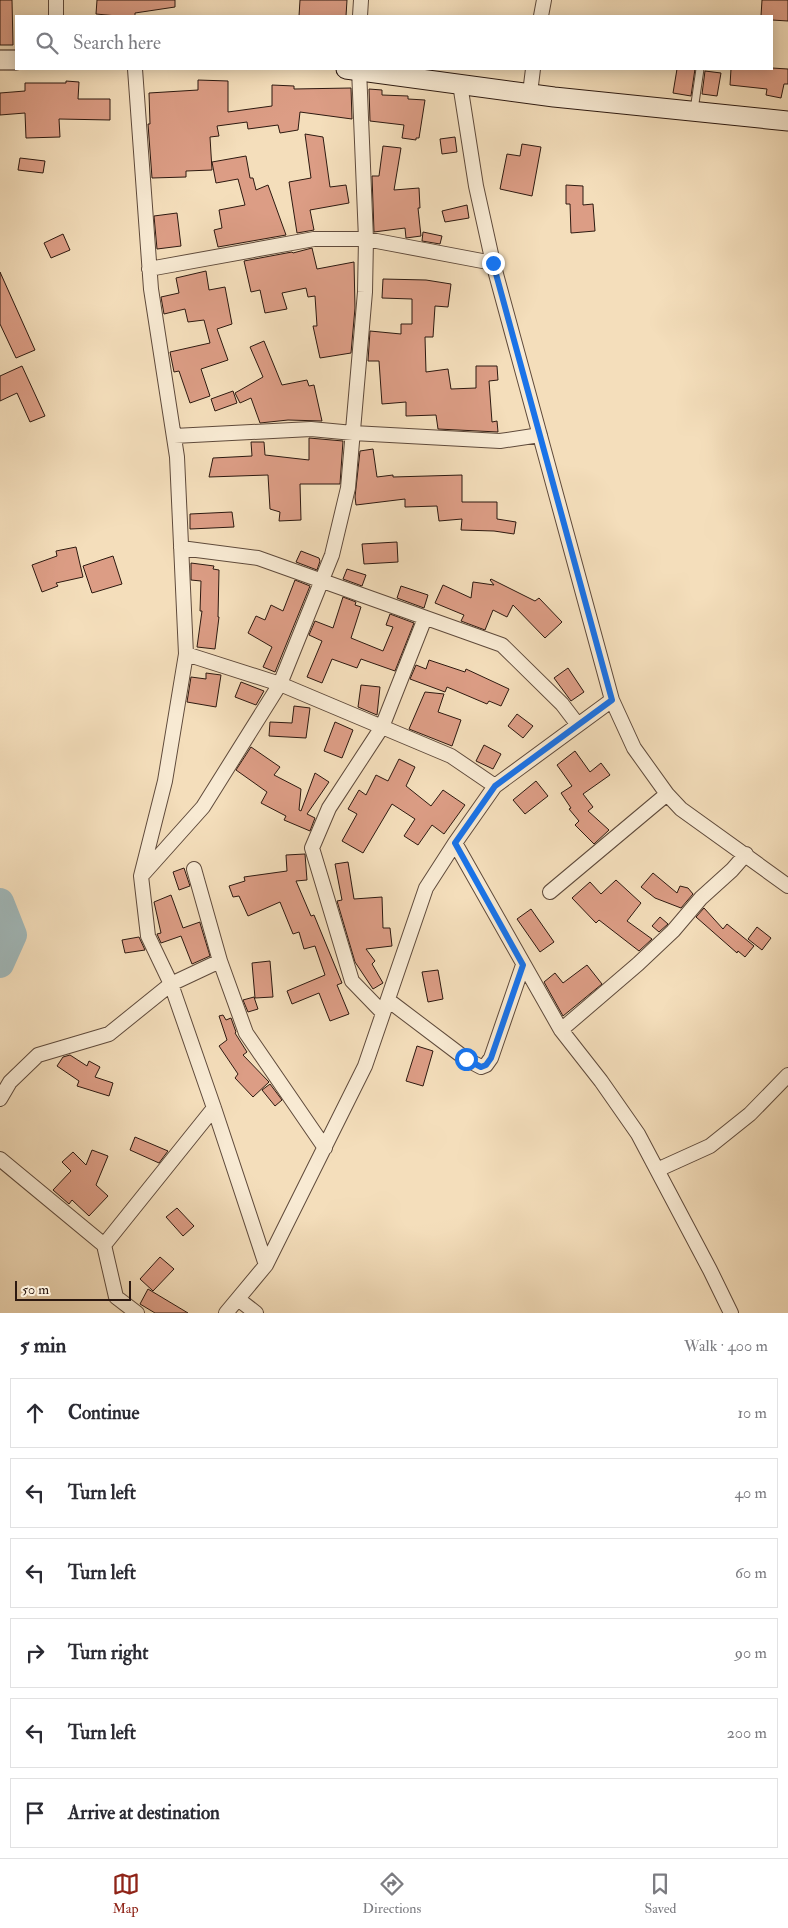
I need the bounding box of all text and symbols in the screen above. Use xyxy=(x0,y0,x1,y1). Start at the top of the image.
search box xyxy=(15,15,773,70)
icon: search xyxy=(33,29,61,57)
text: Search here xyxy=(73,31,161,55)
route end xyxy=(482,252,505,275)
route start xyxy=(455,1048,478,1071)
scale bar xyxy=(15,1278,131,1301)
text: 50 m xyxy=(22,1281,49,1298)
text: 5 min xyxy=(20,1332,66,1359)
text: Walk · 400 m xyxy=(684,1336,768,1356)
icon: ahead xyxy=(21,1399,49,1427)
text: Continue xyxy=(68,1401,139,1425)
text: 10 m xyxy=(737,1403,767,1423)
icon: left xyxy=(21,1479,49,1507)
text: Turn left xyxy=(68,1481,136,1505)
text: 40 m xyxy=(734,1483,767,1503)
icon: left xyxy=(21,1559,49,1587)
text: Turn left xyxy=(68,1561,136,1585)
text: 60 m xyxy=(735,1563,767,1583)
icon: right xyxy=(21,1639,49,1667)
text: Turn right xyxy=(68,1641,148,1665)
text: 90 m xyxy=(735,1643,767,1663)
icon: left xyxy=(21,1719,49,1747)
text: Turn left xyxy=(68,1721,136,1745)
text: 200 m xyxy=(727,1723,767,1743)
icon: arrive xyxy=(21,1799,49,1827)
text: Arrive at destination xyxy=(68,1801,220,1825)
tab: Map xyxy=(112,1870,140,1917)
tab: Directions xyxy=(363,1870,421,1917)
tab: Saved xyxy=(644,1870,676,1917)

